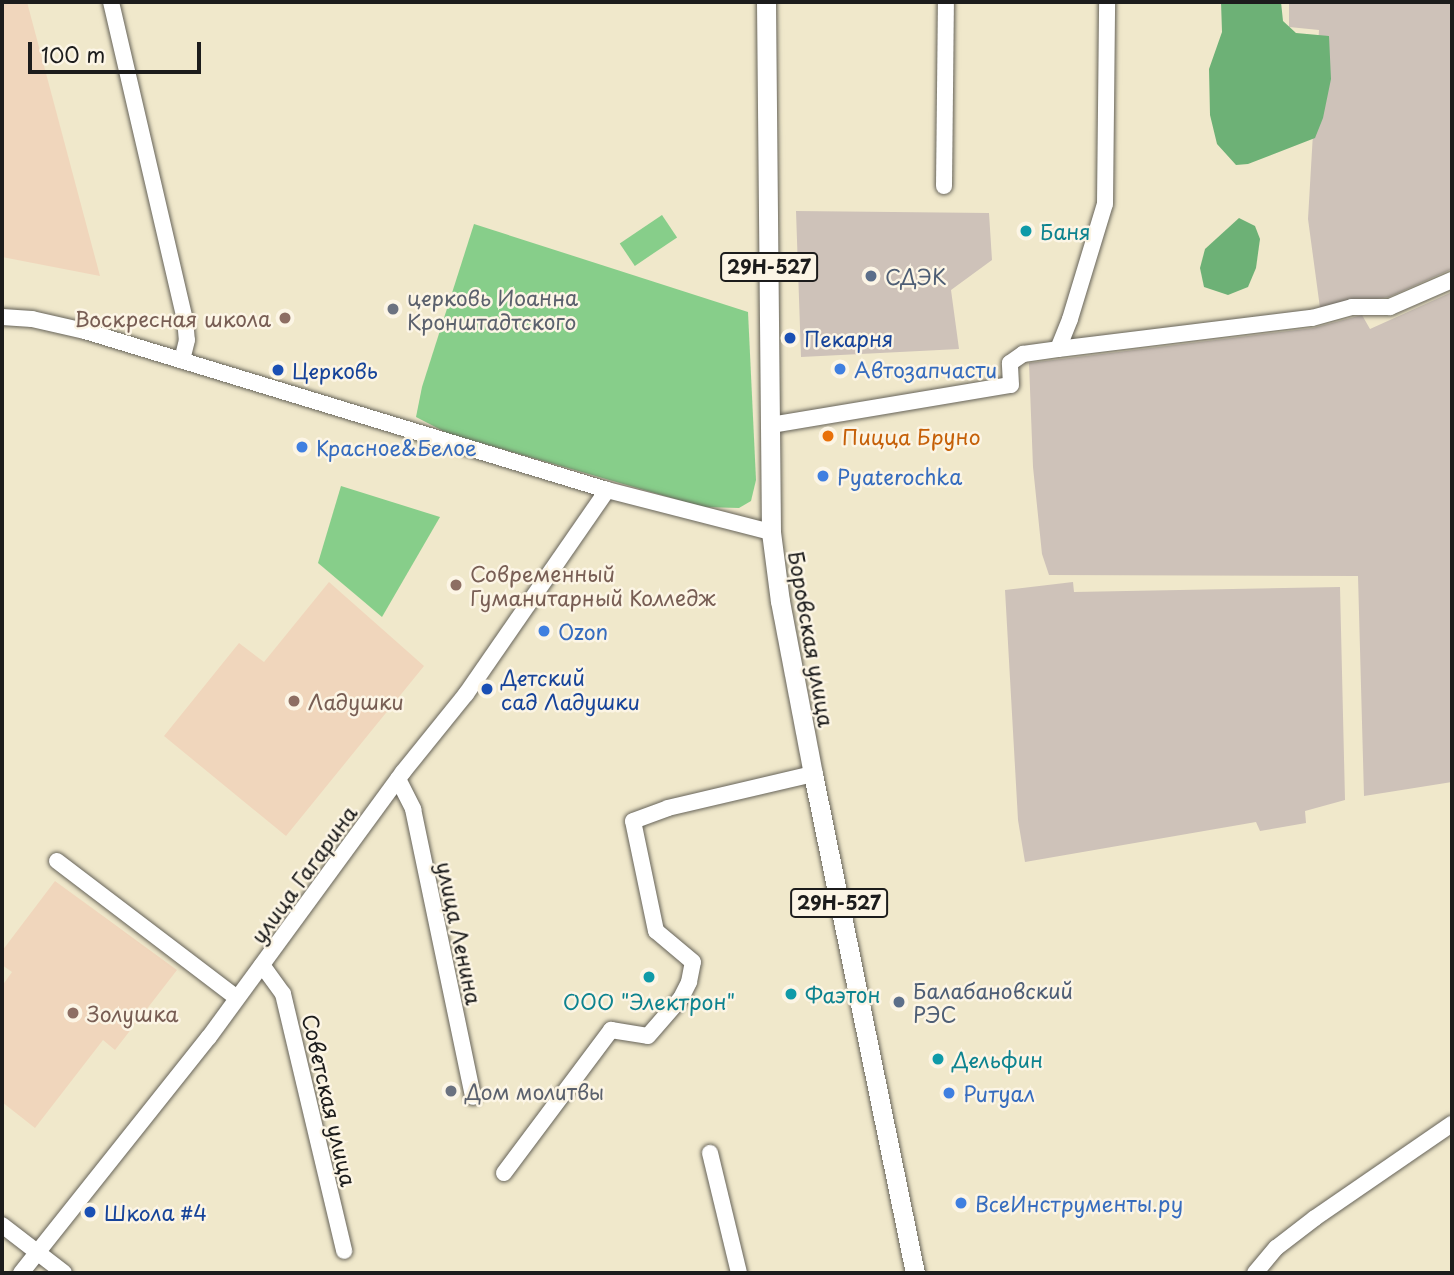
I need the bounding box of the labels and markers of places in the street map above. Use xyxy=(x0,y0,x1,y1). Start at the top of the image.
place label: Баня xyxy=(1040,218,1091,244)
marker: Баня xyxy=(1018,223,1034,239)
place label: СДЭК xyxy=(885,263,947,289)
marker: СДЭК xyxy=(863,268,879,284)
place label: церковь Иоанна Кронштадтского xyxy=(407,284,578,334)
marker: церковь Иоанна Кронштадтского xyxy=(385,301,401,317)
place label: Воскресная школа xyxy=(74,305,271,331)
marker: Воскресная школа xyxy=(277,310,293,326)
place label: Пекарня xyxy=(804,325,893,351)
marker: Пекарня xyxy=(782,330,798,346)
place label: Автозапчасти xyxy=(854,356,997,382)
place label: Церковь xyxy=(292,357,378,383)
marker: Автозапчасти xyxy=(832,361,848,377)
marker: Церковь xyxy=(270,362,286,378)
place label: Пицца Бруно xyxy=(842,423,982,449)
marker: Пицца Бруно xyxy=(820,428,836,444)
place label: Красное&Белое xyxy=(316,434,477,460)
marker: Красное&Белое xyxy=(294,439,310,455)
place label: Pyaterochka xyxy=(837,463,962,489)
marker: Pyaterochka xyxy=(815,468,831,484)
place label: Современный Гуманитарный Колледж xyxy=(470,560,716,610)
marker: Современный Гуманитарный Колледж xyxy=(448,577,464,593)
place label: Ozon xyxy=(558,618,608,644)
marker: Ozon xyxy=(536,623,552,639)
place label: Детский сад Ладушки xyxy=(501,664,640,714)
marker: Детский сад Ладушки xyxy=(479,681,495,697)
place label: Ладушки xyxy=(308,688,404,714)
marker: Ладушки xyxy=(286,693,302,709)
marker: ООО "Электрон" xyxy=(641,969,657,985)
place label: Балабановский РЭС xyxy=(913,977,1073,1027)
place label: Фаэтон xyxy=(805,981,881,1007)
marker: Фаэтон xyxy=(783,986,799,1002)
place label: ООО "Электрон" xyxy=(563,988,735,1014)
marker: Балабановский РЭС xyxy=(891,994,907,1010)
place label: Золушка xyxy=(87,1000,179,1026)
marker: Золушка xyxy=(65,1005,81,1021)
place label: Дельфин xyxy=(952,1046,1043,1072)
marker: Дельфин xyxy=(930,1051,946,1067)
place label: Дом молитвы xyxy=(465,1078,605,1104)
place label: Ритуал xyxy=(963,1080,1035,1106)
marker: Дом молитвы xyxy=(443,1083,459,1099)
marker: Ритуал xyxy=(941,1085,957,1101)
place label: ВсеИнструменты.ру xyxy=(975,1190,1183,1216)
marker: ВсеИнструменты.ру xyxy=(953,1195,969,1211)
place label: Школа #4 xyxy=(104,1199,208,1225)
marker: Школа #4 xyxy=(82,1204,98,1220)

